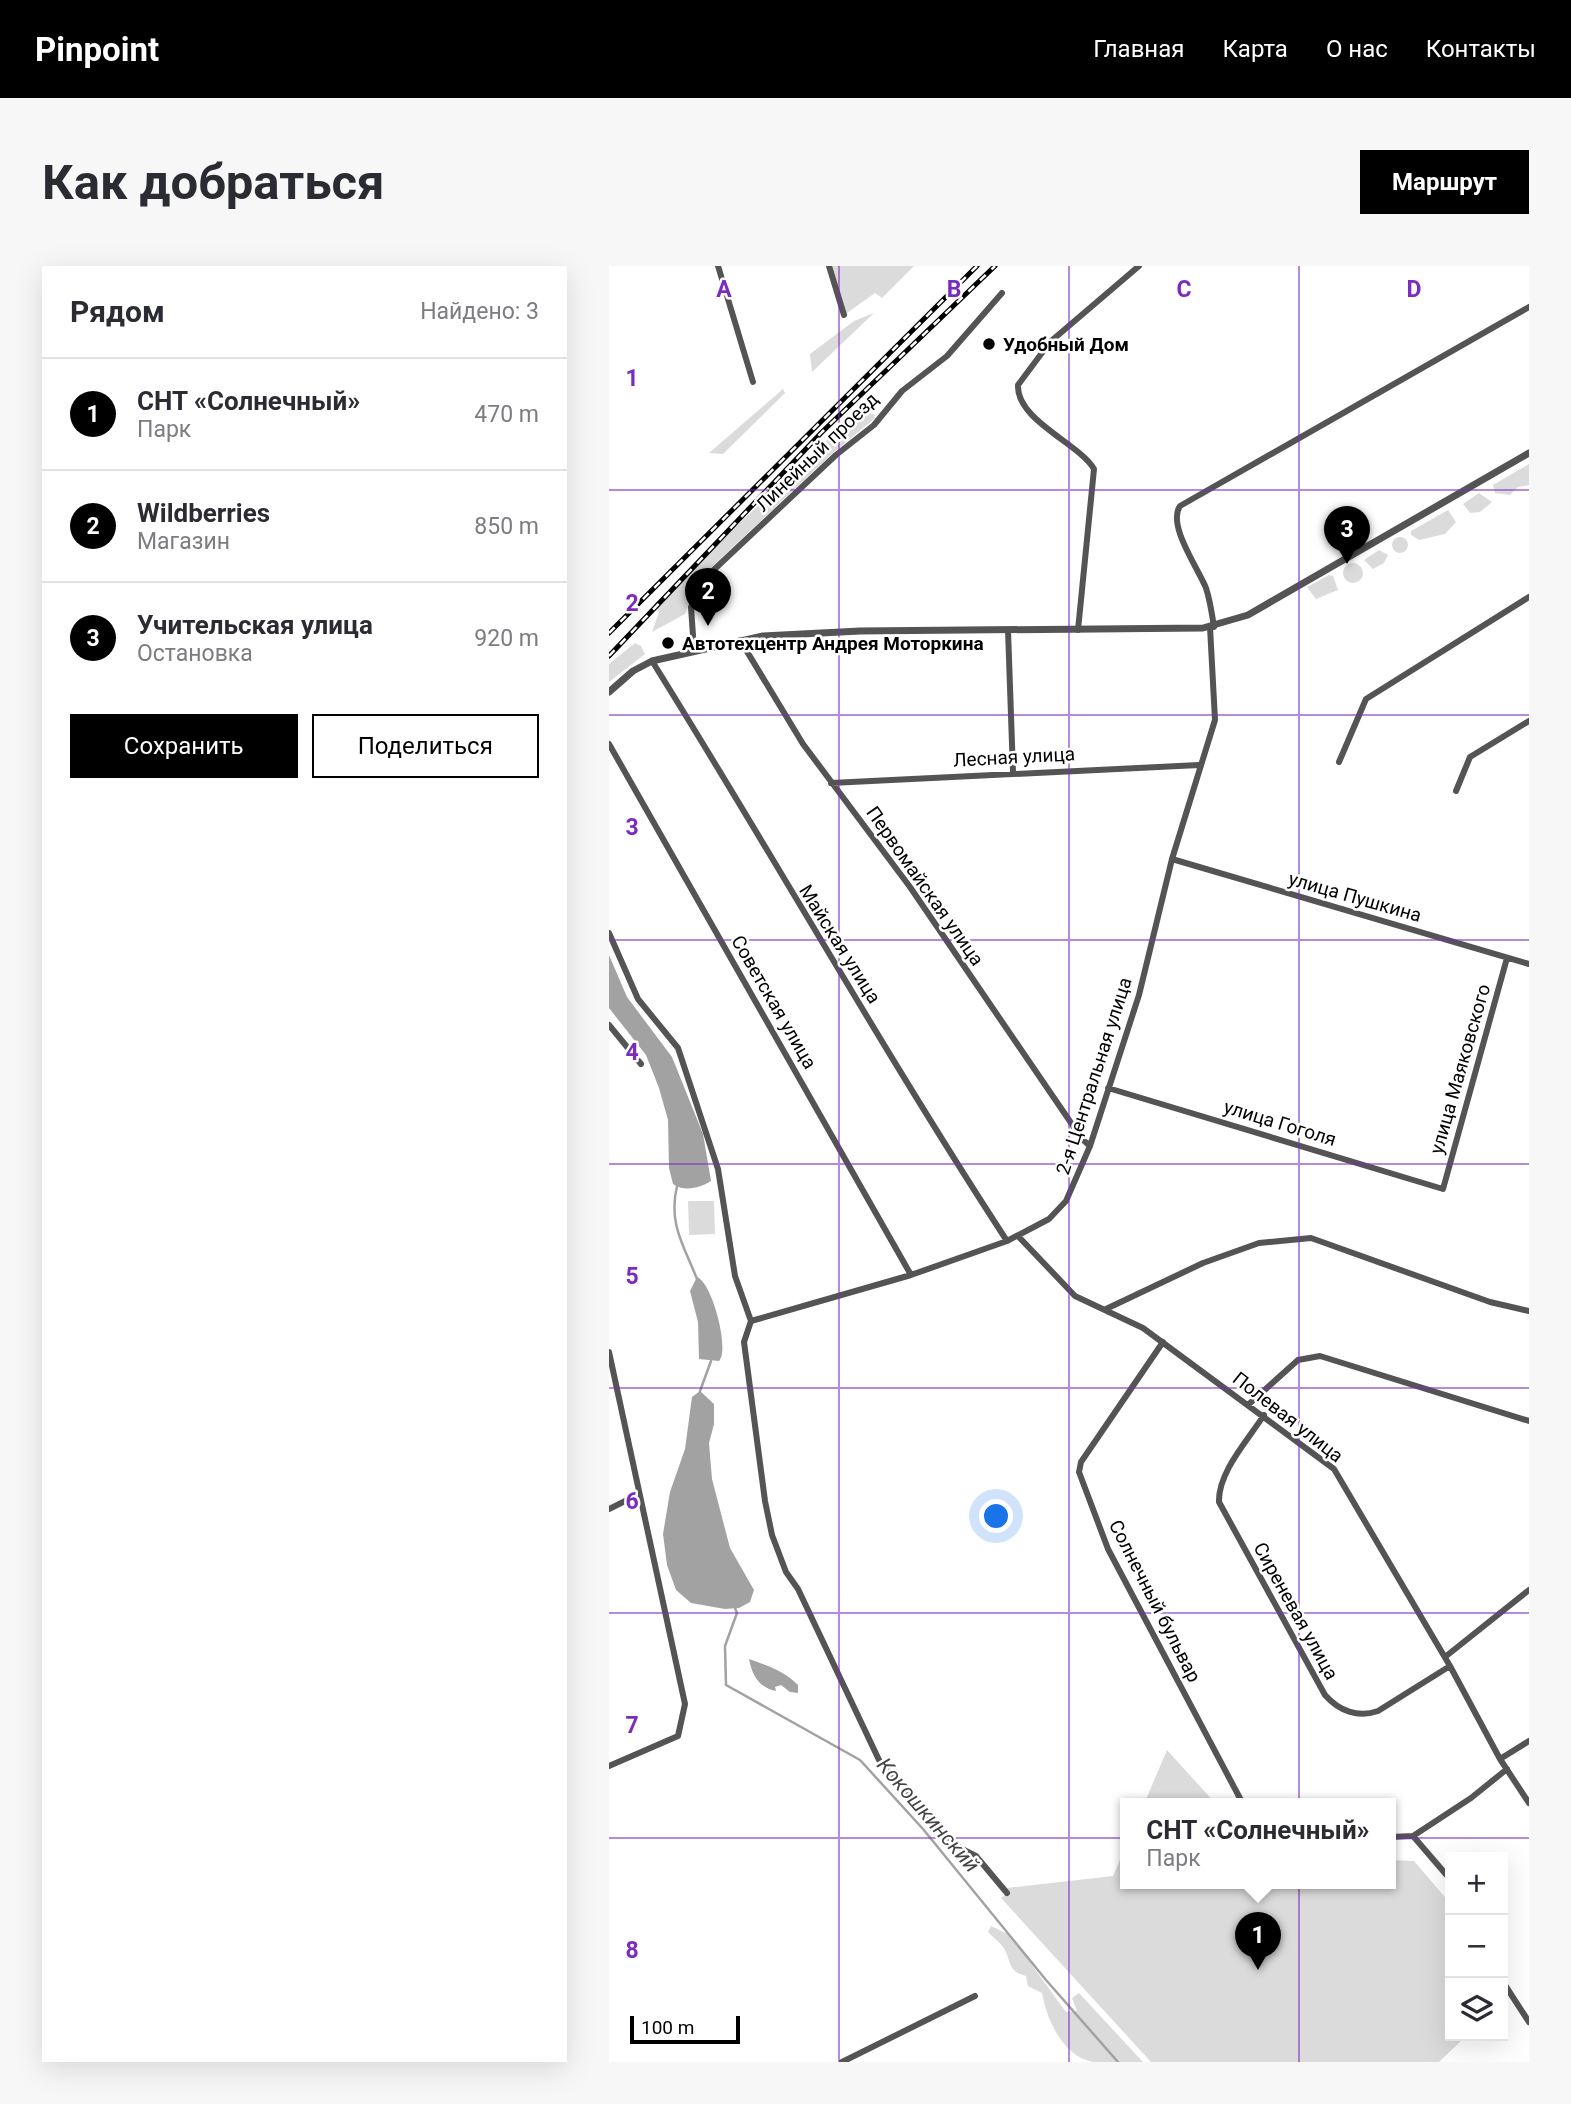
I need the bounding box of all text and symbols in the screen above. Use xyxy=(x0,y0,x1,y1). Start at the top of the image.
text: Pinpoint xyxy=(35,30,159,69)
text: Главная xyxy=(1093,35,1184,63)
text: Карта xyxy=(1222,35,1288,63)
text: О нас xyxy=(1326,35,1388,63)
text: Контакты xyxy=(1426,35,1536,63)
button: Маршрут xyxy=(1360,150,1529,214)
text: Как добраться xyxy=(42,154,384,211)
text: A xyxy=(716,276,732,303)
text: B xyxy=(947,276,961,303)
text: C xyxy=(1176,276,1192,303)
text: D xyxy=(1407,276,1421,303)
text: Рядом xyxy=(70,294,165,329)
text: Найдено: 3 xyxy=(420,298,539,325)
place label: Удобный Дом xyxy=(1003,333,1129,356)
marker: Удобный Дом xyxy=(981,336,997,352)
text: 1 xyxy=(625,365,639,392)
text: СНТ «Солнечный» xyxy=(137,386,360,416)
street label: Линейный проезд xyxy=(751,388,883,516)
text: 1 xyxy=(86,401,100,428)
text: 470 m xyxy=(474,401,539,428)
text: Парк xyxy=(137,416,191,443)
text: Wildberries xyxy=(137,498,270,528)
pin: 3 xyxy=(1324,506,1370,564)
text: 2 xyxy=(86,513,100,540)
text: 850 m xyxy=(474,513,539,540)
text: Магазин xyxy=(137,528,230,555)
pin: 2 xyxy=(685,568,731,626)
text: 2 xyxy=(625,590,639,617)
text: Учительская улица xyxy=(137,610,373,640)
text: 3 xyxy=(86,625,100,652)
text: 920 m xyxy=(474,625,539,652)
place label: Автотехцентр Андрея Моторкина xyxy=(682,632,984,655)
marker: Автотехцентр Андрея Моторкина xyxy=(660,635,676,651)
text: Остановка xyxy=(137,640,253,667)
button: Сохранить xyxy=(70,714,298,778)
button: Поделиться xyxy=(312,714,539,778)
street label: Лесная улица xyxy=(952,742,1076,772)
street label: Первомайская улица xyxy=(861,802,989,970)
text: 3 xyxy=(625,814,639,841)
street label: улица Пушкина xyxy=(1286,867,1424,927)
street label: Майская улица xyxy=(794,880,886,1008)
street label: Советская улица xyxy=(726,931,822,1073)
street label: 2-я Центральная улица xyxy=(1051,974,1137,1178)
street label: улица Маяковского xyxy=(1425,981,1495,1157)
text: 4 xyxy=(625,1039,639,1066)
street label: улица Гоголя xyxy=(1221,1095,1339,1151)
text: 5 xyxy=(625,1263,639,1290)
street label: Полевая улица xyxy=(1228,1367,1348,1467)
text: 6 xyxy=(625,1488,639,1515)
your location xyxy=(979,1499,1013,1533)
street label: Солнечный бульвар xyxy=(1104,1516,1206,1686)
street label: Сиреневая улица xyxy=(1249,1538,1343,1684)
text: 7 xyxy=(625,1712,639,1739)
water label: Кокошкинский xyxy=(872,1753,984,1877)
popup xyxy=(1120,1798,1396,1889)
text: СНТ «Солнечный» xyxy=(1146,1815,1370,1845)
text: Парк xyxy=(1146,1845,1201,1872)
map controls xyxy=(1445,1852,1508,2041)
button: + xyxy=(1445,1852,1508,1915)
pin: 1 xyxy=(1235,1912,1281,1970)
button: − xyxy=(1445,1915,1508,1978)
text: 8 xyxy=(625,1937,639,1964)
button: layers xyxy=(1445,1978,1508,2041)
scale bar xyxy=(630,2013,740,2045)
text: 100 m xyxy=(641,2016,694,2039)

